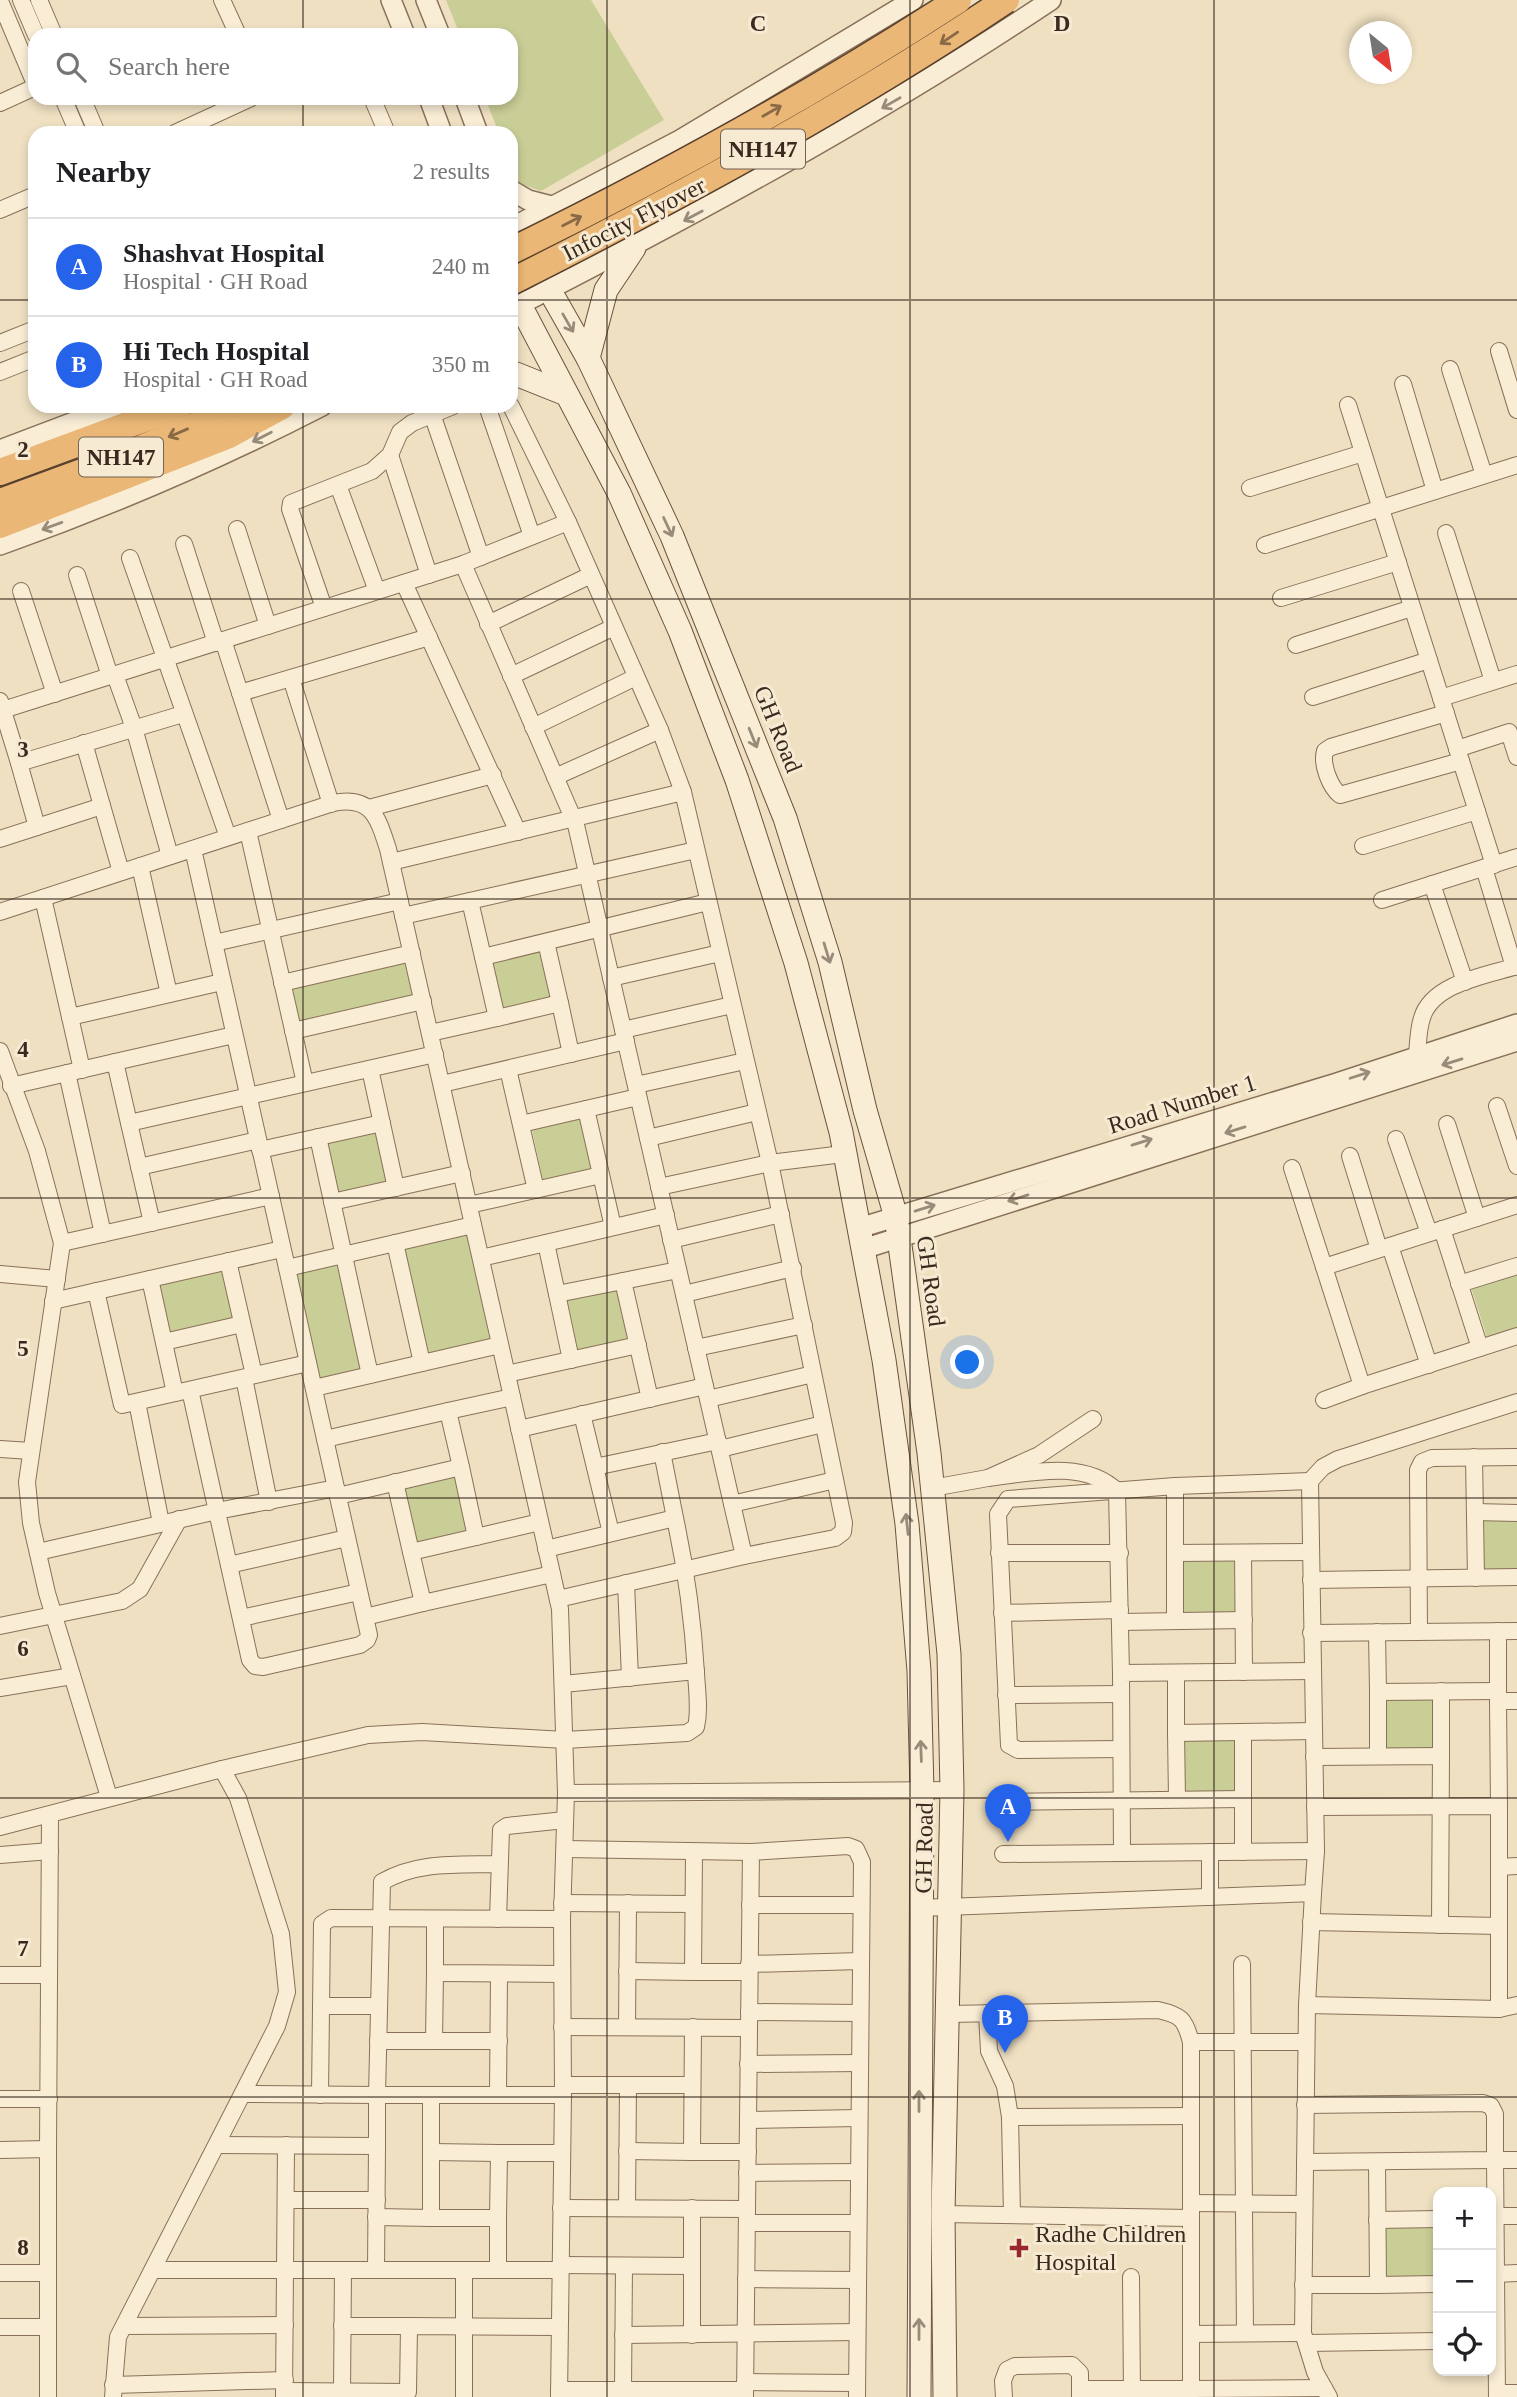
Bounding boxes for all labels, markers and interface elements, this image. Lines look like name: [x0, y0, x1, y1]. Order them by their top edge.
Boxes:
text: C: [750, 11, 766, 36]
text: D: [1054, 11, 1070, 36]
north arrow: [1349, 21, 1412, 84]
search box: [28, 28, 518, 105]
one-way arrow: [940, 31, 960, 45]
icon: search: [52, 48, 90, 86]
text: Search here: [108, 52, 230, 81]
one-way arrow: [881, 96, 901, 110]
one-way arrow: [761, 104, 781, 118]
road number: NH147: [721, 130, 805, 168]
text: Nearby: [56, 155, 151, 188]
text: 2 results: [413, 159, 490, 184]
street label: Infocity Flyover: [558, 172, 710, 266]
one-way arrow: [684, 209, 704, 223]
one-way arrow: [561, 213, 582, 227]
text: Shashvat Hospital: [123, 239, 325, 268]
text: A: [71, 254, 87, 279]
text: 240 m: [432, 254, 490, 279]
text: Hospital · GH Road: [123, 269, 308, 294]
one-way arrow: [562, 312, 575, 333]
text: Hi Tech Hospital: [123, 337, 309, 366]
text: B: [71, 352, 87, 377]
text: 350 m: [432, 352, 490, 377]
text: Hospital · GH Road: [123, 367, 308, 392]
one-way arrow: [168, 427, 189, 440]
one-way arrow: [252, 431, 273, 445]
text: 2: [17, 437, 29, 462]
road number: NH147: [79, 438, 163, 477]
one-way arrow: [662, 516, 675, 537]
one-way arrow: [42, 521, 64, 533]
street label: GH Road: [749, 682, 807, 776]
one-way arrow: [748, 727, 761, 749]
text: 3: [17, 737, 29, 762]
one-way arrow: [821, 942, 834, 964]
text: 4: [17, 1037, 29, 1062]
one-way arrow: [1441, 1056, 1463, 1069]
one-way arrow: [1348, 1068, 1370, 1080]
street label: Road Number 1: [1105, 1069, 1259, 1139]
one-way arrow: [1224, 1124, 1246, 1137]
one-way arrow: [1131, 1134, 1153, 1147]
one-way arrow: [1007, 1193, 1029, 1206]
one-way arrow: [913, 1201, 935, 1213]
street label: GH Road: [912, 1234, 950, 1328]
text: 5: [17, 1336, 29, 1361]
your location: [950, 1345, 984, 1379]
one-way arrow: [900, 1513, 913, 1536]
text: 6: [17, 1636, 29, 1661]
one-way arrow: [914, 1740, 927, 1763]
pin: A: [985, 1784, 1031, 1842]
street label: GH Road: [910, 1802, 938, 1894]
text: 7: [17, 1936, 29, 1961]
pin: B: [982, 1995, 1028, 2053]
one-way arrow: [912, 2090, 926, 2113]
map controls: [1433, 2187, 1496, 2376]
button: +: [1433, 2187, 1496, 2250]
place label: Radhe Children Hospital: [1035, 2221, 1186, 2275]
text: 8: [17, 2235, 29, 2260]
marker: Radhe Children Hospital: [1009, 2238, 1029, 2258]
button: −: [1433, 2250, 1496, 2313]
button: locate: [1433, 2313, 1496, 2376]
one-way arrow: [912, 2318, 926, 2341]

